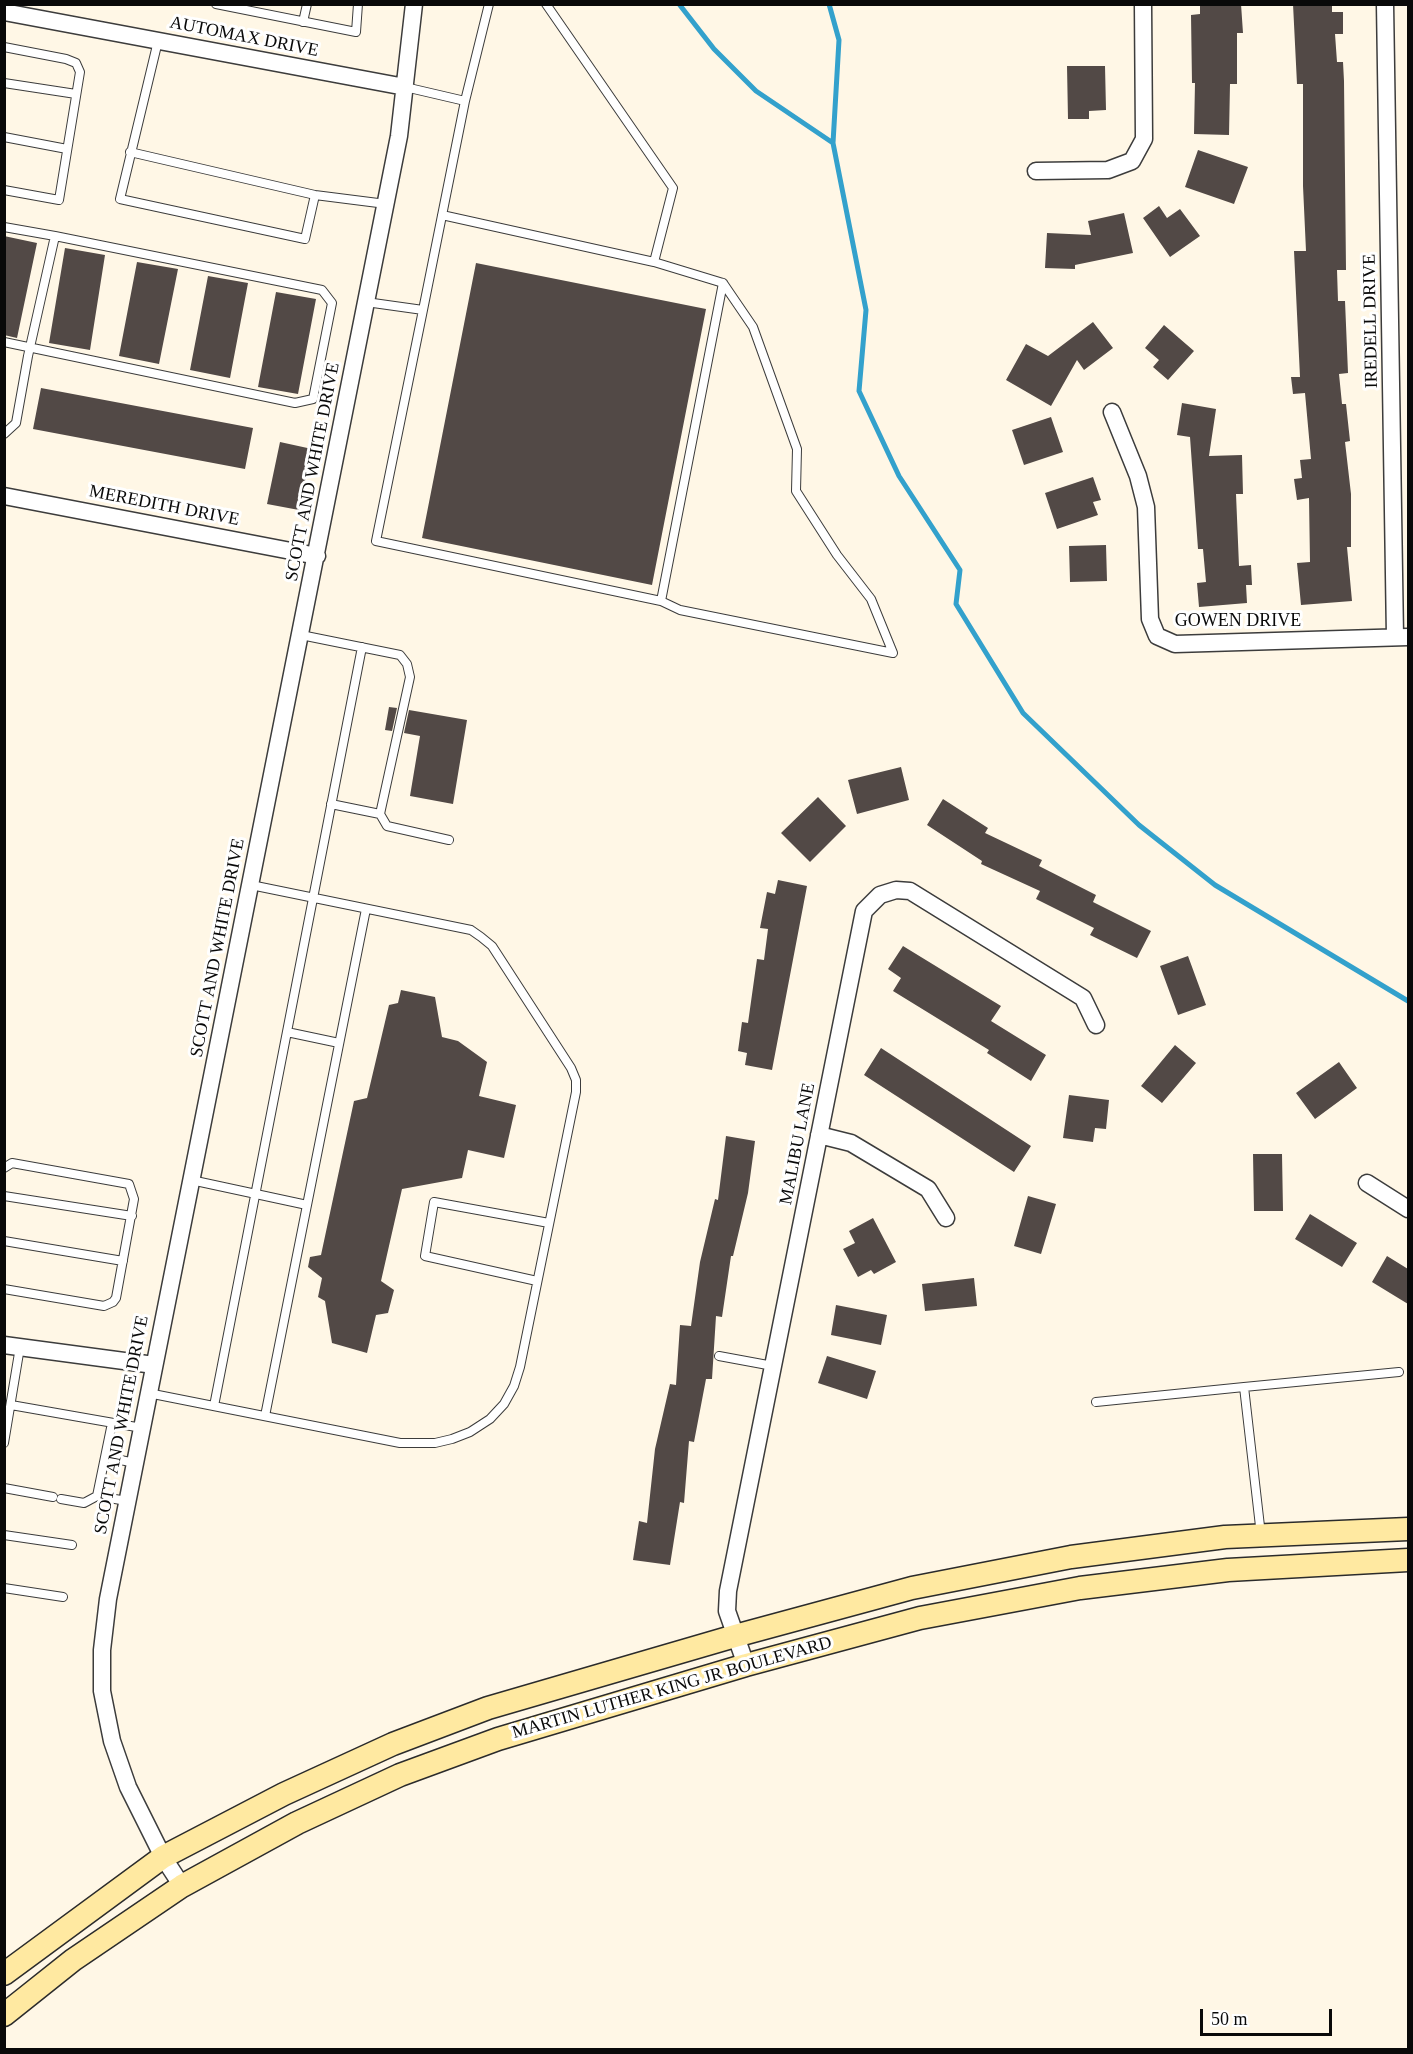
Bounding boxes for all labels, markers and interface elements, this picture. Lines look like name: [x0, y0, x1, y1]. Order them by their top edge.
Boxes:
street label: AUTOMAX DRIVE: [168, 12, 320, 62]
street label: IREDELL DRIVE: [1359, 254, 1383, 388]
street label: SCOTT AND WHITE DRIVE: [281, 361, 345, 583]
street label: MEREDITH DRIVE: [87, 481, 241, 531]
street label: GOWEN DRIVE: [1175, 610, 1301, 632]
street label: SCOTT AND WHITE DRIVE: [186, 837, 250, 1059]
street label: MALIBU LANE: [776, 1081, 820, 1207]
street label: SCOTT AND WHITE DRIVE: [90, 1314, 154, 1536]
street label: MARTIN LUTHER KING JR BOULEVARD: [510, 1632, 834, 1744]
scale bar: [1203, 1997, 1335, 2035]
text: 50 m: [1211, 2009, 1248, 2029]

